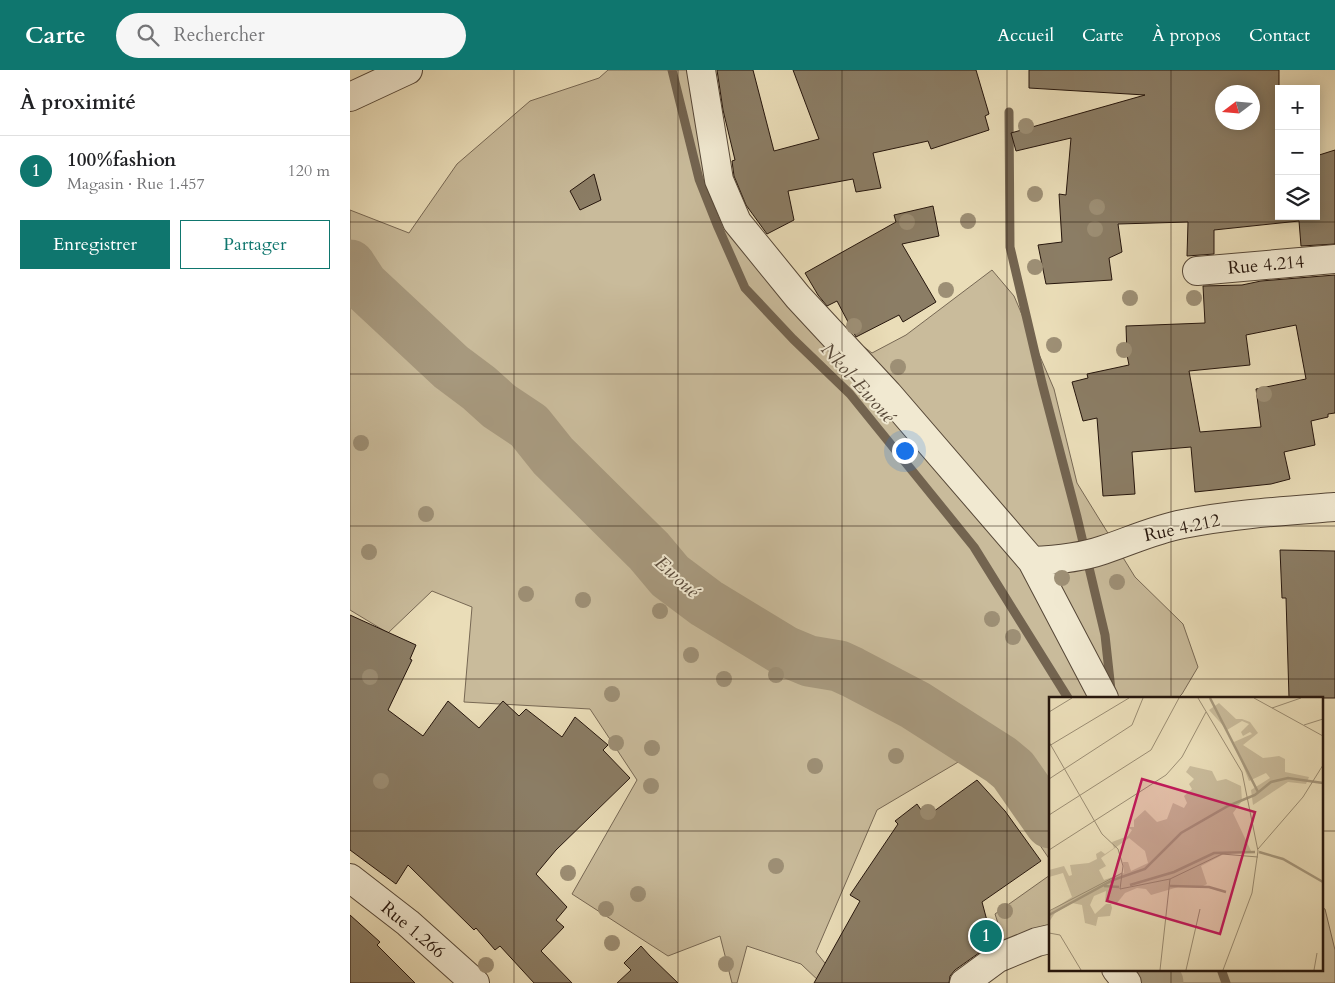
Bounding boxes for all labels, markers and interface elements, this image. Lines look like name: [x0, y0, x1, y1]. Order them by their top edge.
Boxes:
search box: [116, 13, 466, 58]
text: Carte: [25, 19, 86, 52]
icon: search: [134, 21, 162, 49]
text: Rechercher: [174, 22, 265, 48]
text: Accueil: [997, 23, 1054, 48]
text: Carte: [1082, 23, 1124, 48]
text: À propos: [1152, 23, 1221, 48]
text: Contact: [1249, 23, 1310, 48]
north arrow: [1215, 85, 1260, 130]
map controls: [1275, 85, 1320, 220]
button: +: [1275, 85, 1320, 130]
text: À proximité: [20, 88, 136, 117]
button: −: [1275, 130, 1320, 175]
text: 100%fashion: [67, 147, 176, 173]
text: 1: [32, 160, 40, 182]
text: 120 m: [288, 160, 330, 182]
text: Magasin · Rue 1.457: [67, 173, 205, 195]
button: layers: [1275, 175, 1320, 220]
button: Enregistrer: [20, 220, 170, 269]
button: Partager: [180, 220, 330, 269]
street label: Rue 4.214: [1227, 249, 1305, 281]
water label: Nkol-Ewoué: [815, 337, 902, 430]
your location: [892, 438, 918, 464]
street label: Rue 4.212: [1142, 508, 1222, 548]
water label: Ewoué: [649, 550, 706, 605]
inset map: [1049, 697, 1322, 970]
street label: Rue 1.266: [376, 896, 450, 964]
pin: 1: [970, 917, 1002, 955]

